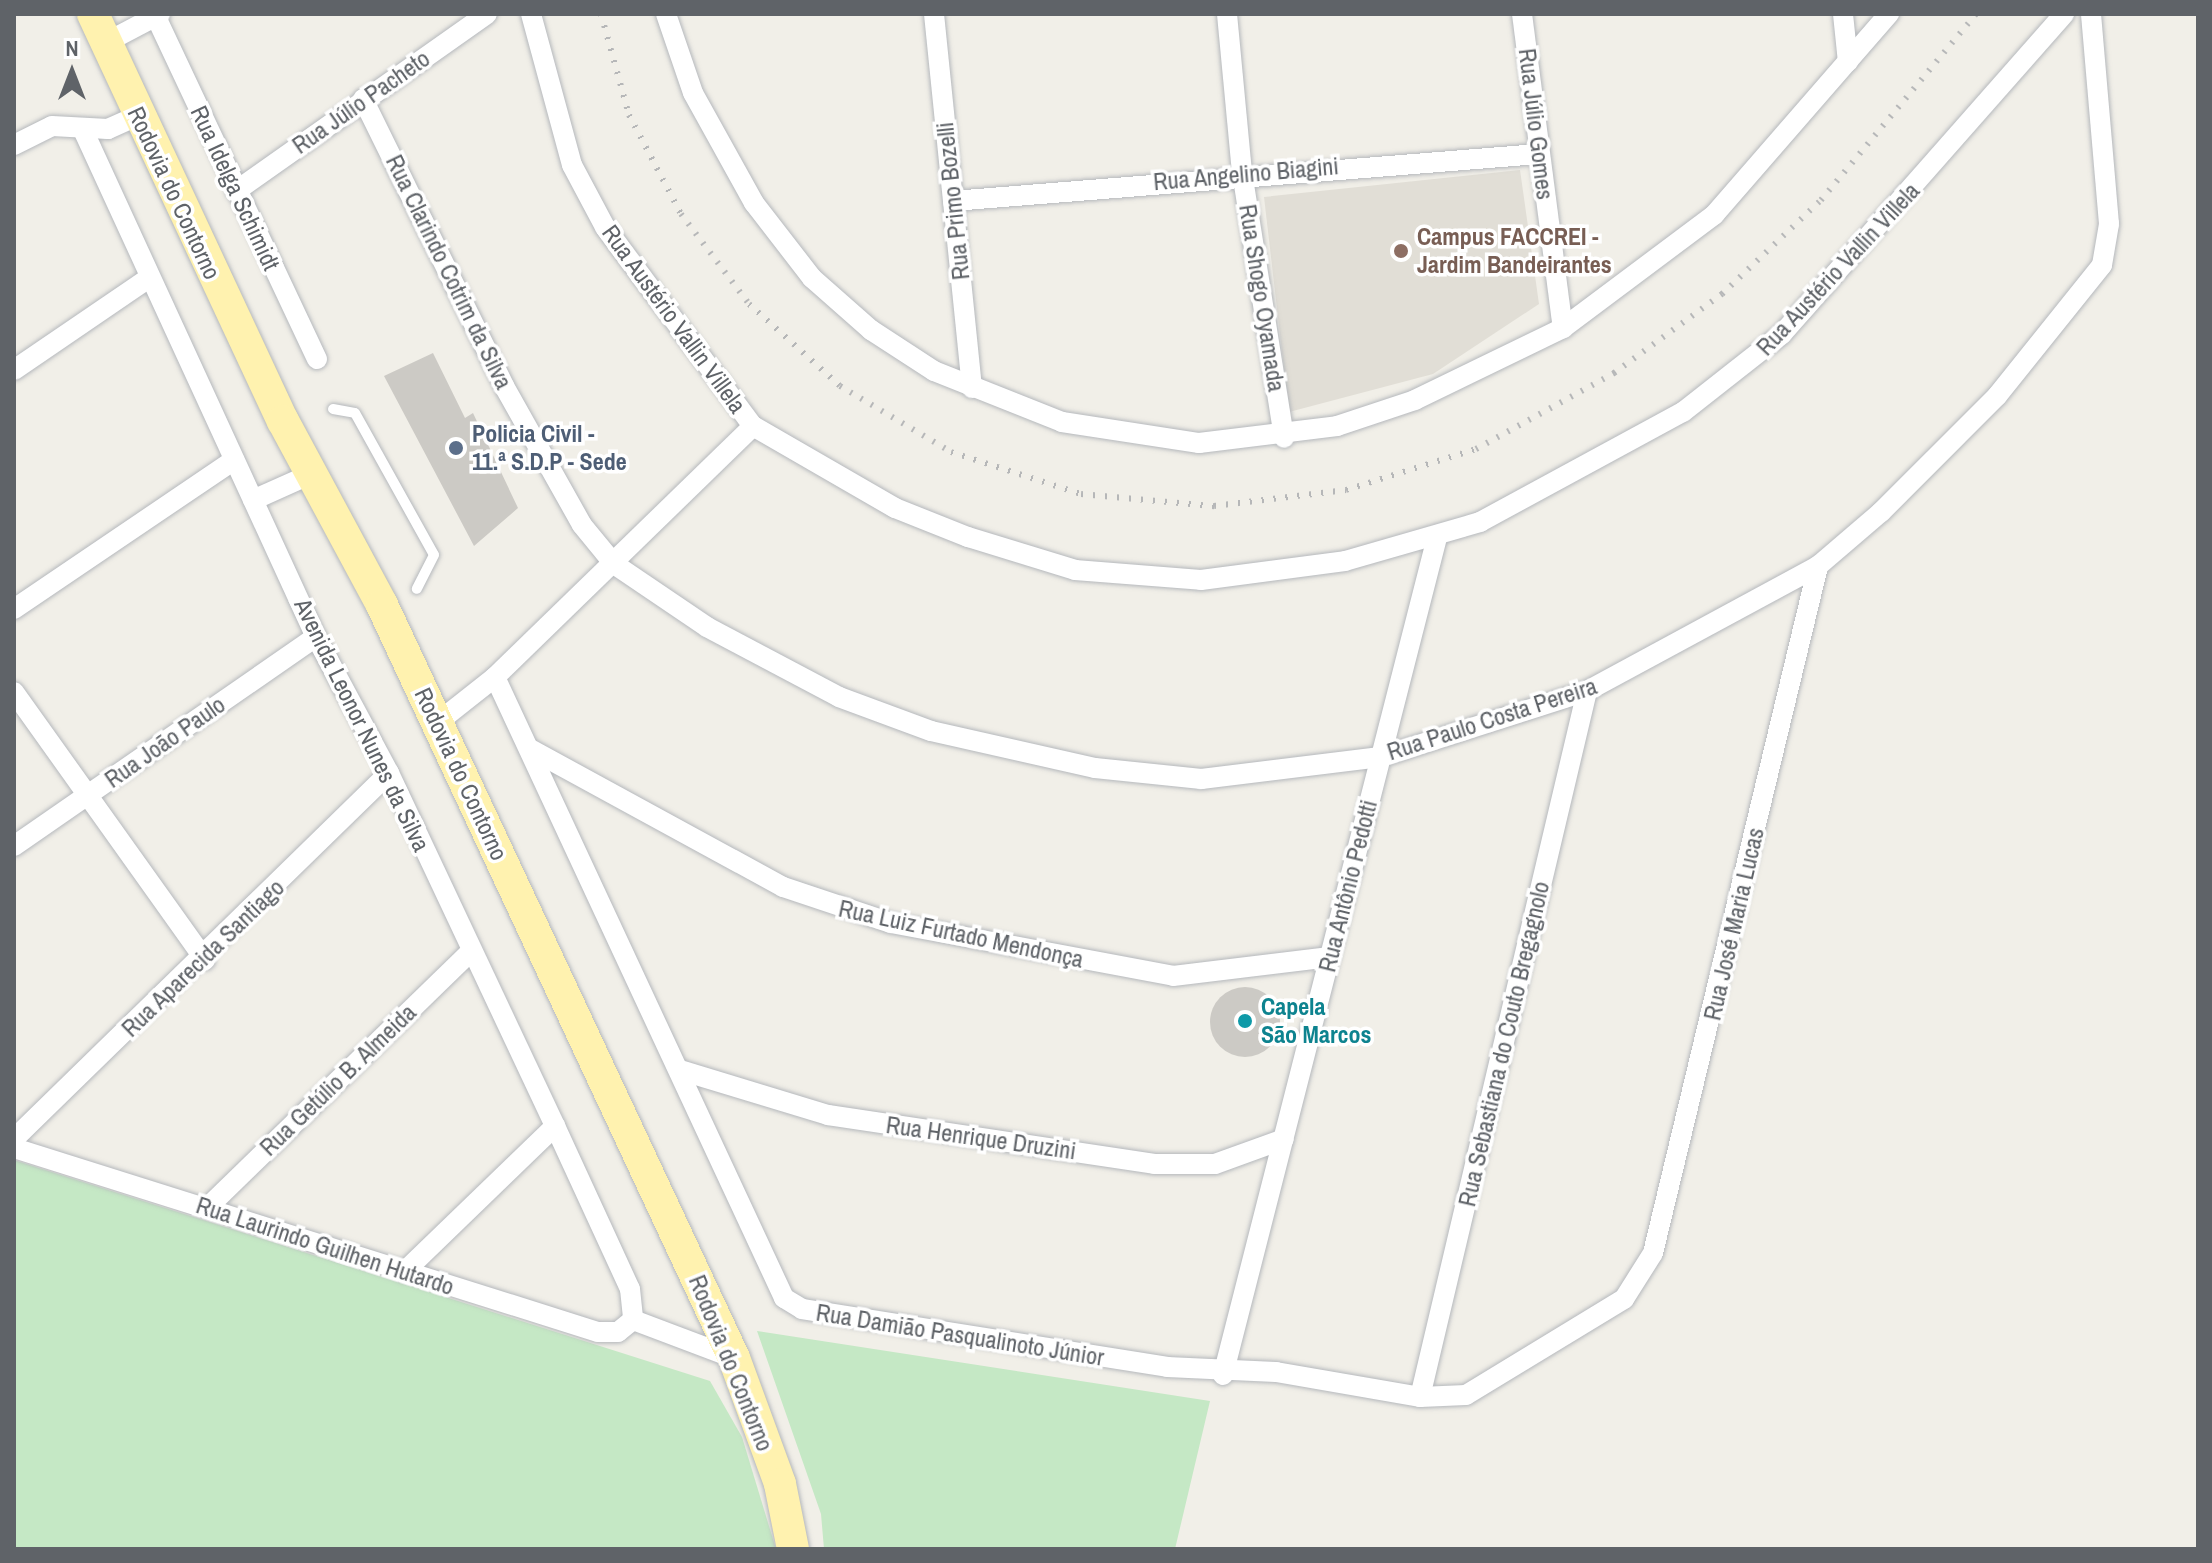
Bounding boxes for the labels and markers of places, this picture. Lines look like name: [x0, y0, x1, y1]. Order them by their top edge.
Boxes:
place label: Campus FACCREI - Jardim Bandeirantes: [1417, 223, 1612, 279]
marker: Campus FACCREI - Jardim Bandeirantes: [1392, 242, 1410, 260]
place label: Policia Civil - 11.ª S.D.P - Sede: [472, 420, 627, 476]
marker: Policia Civil - 11.ª S.D.P - Sede: [447, 439, 465, 457]
place label: Capela São Marcos: [1261, 993, 1371, 1049]
marker: Capela São Marcos: [1236, 1012, 1254, 1030]

